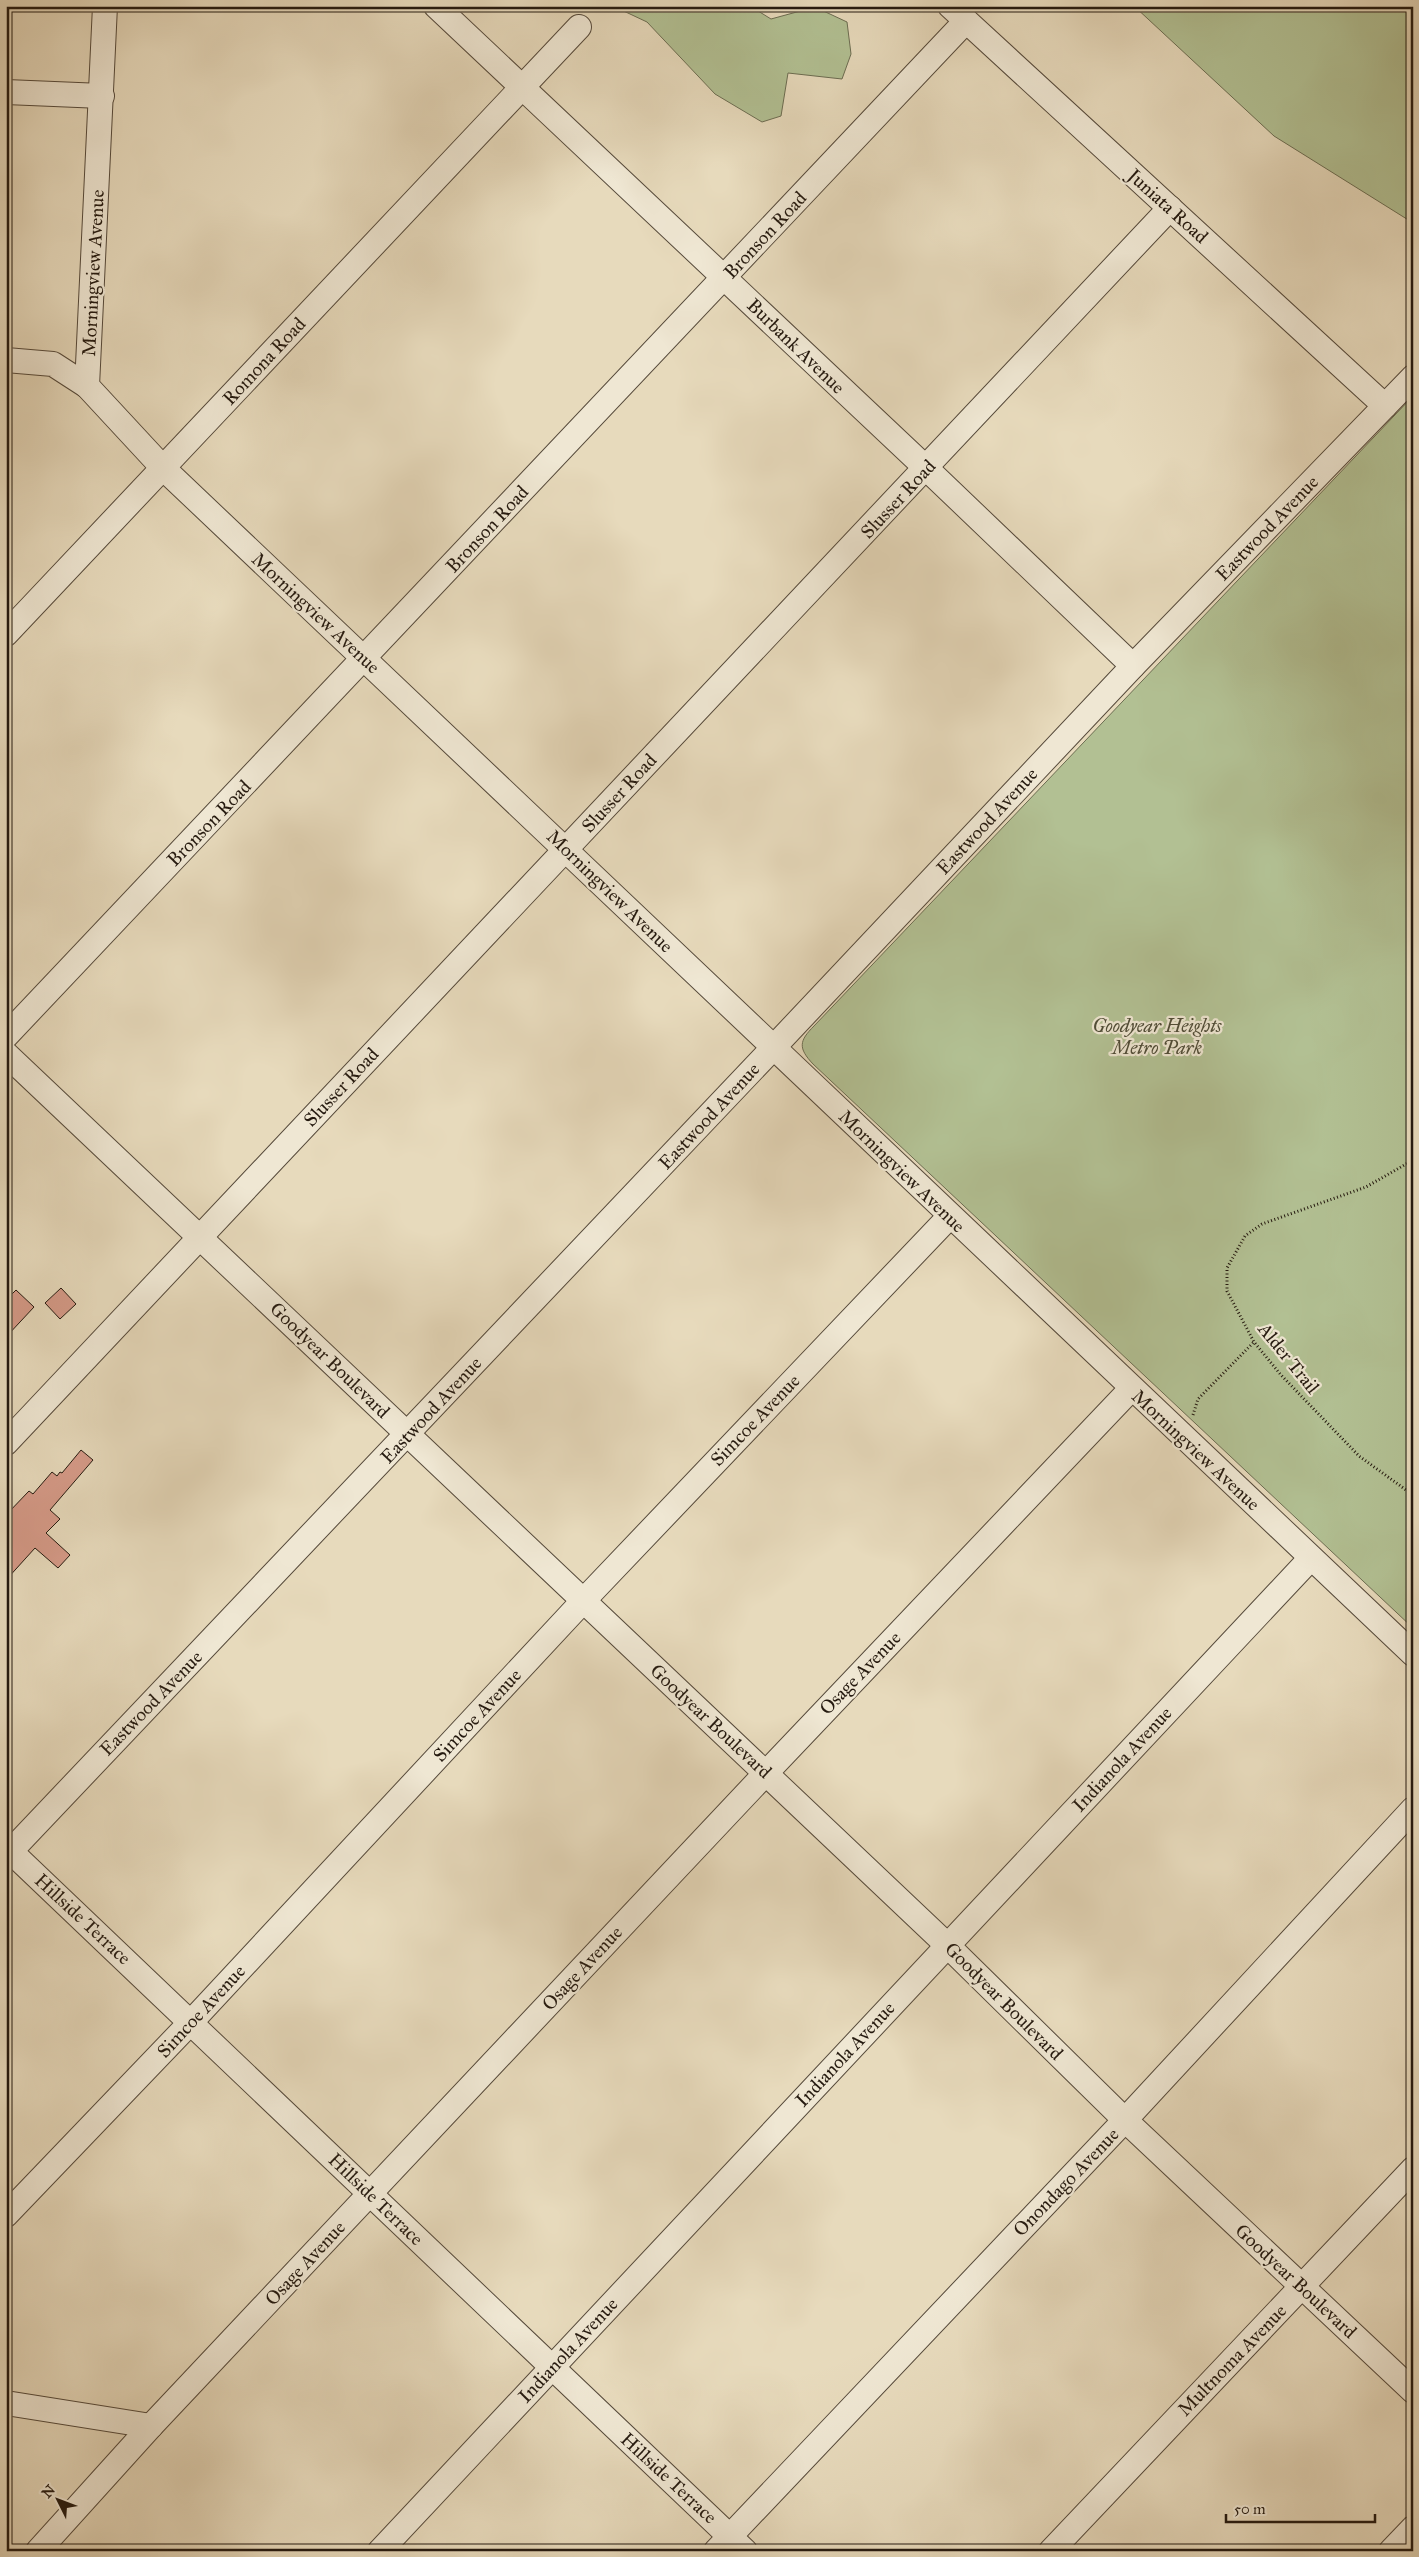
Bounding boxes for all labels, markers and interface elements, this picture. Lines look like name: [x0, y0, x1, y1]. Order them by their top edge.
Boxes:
street label: Juniata Road: [1121, 163, 1213, 249]
street label: Bronson Road: [719, 186, 812, 283]
street label: Morningview Avenue: [77, 189, 110, 357]
street label: Burbank Avenue: [742, 294, 850, 399]
street label: Romona Road: [218, 312, 311, 410]
street label: Slusser Road: [856, 454, 941, 543]
street label: Eastwood Avenue: [1211, 470, 1323, 586]
street label: Bronson Road: [441, 480, 534, 577]
street label: Morningview Avenue: [246, 548, 385, 679]
street label: Slusser Road: [577, 748, 662, 837]
street label: Eastwood Avenue: [932, 763, 1042, 879]
street label: Bronson Road: [162, 775, 256, 871]
street label: Morningview Avenue: [541, 825, 678, 958]
park label: Goodyear Heights Metro Park: [1092, 1014, 1222, 1059]
street label: Slusser Road: [299, 1042, 384, 1131]
street label: Eastwood Avenue: [654, 1058, 764, 1174]
street label: Morningview Avenue: [833, 1105, 970, 1238]
street label: Goodyear Boulevard: [265, 1297, 395, 1423]
street label: Alder Trail: [1253, 1317, 1325, 1399]
street label: Eastwood Avenue: [376, 1352, 486, 1468]
street label: Simcoe Avenue: [705, 1369, 805, 1471]
street label: Morningview Avenue: [1126, 1385, 1265, 1516]
street label: Osage Avenue: [814, 1626, 906, 1720]
street label: Eastwood Avenue: [95, 1645, 207, 1761]
street label: Goodyear Boulevard: [646, 1659, 777, 1783]
street label: Simcoe Avenue: [428, 1664, 526, 1766]
street label: Indianola Avenue: [1067, 1702, 1177, 1816]
street label: Hillside Terrace: [30, 1869, 136, 1969]
street label: Osage Avenue: [537, 1921, 628, 2016]
street label: Goodyear Boulevard: [940, 1937, 1068, 2065]
street label: Simcoe Avenue: [152, 1960, 250, 2062]
street label: Indianola Avenue: [790, 1997, 900, 2111]
street label: Onondago Avenue: [1008, 2123, 1124, 2242]
street label: Hillside Terrace: [324, 2148, 428, 2250]
street label: Osage Avenue: [260, 2216, 351, 2311]
street label: Goodyear Boulevard: [1231, 2219, 1362, 2343]
street label: Indianola Avenue: [513, 2293, 623, 2407]
street label: Multnoma Avenue: [1173, 2299, 1291, 2421]
street label: Hillside Terrace: [616, 2428, 722, 2528]
north arrow: [32, 2474, 82, 2524]
text: N: [38, 2481, 59, 2502]
scale bar: [1226, 2492, 1375, 2524]
text: 50 m: [1234, 2500, 1266, 2518]

